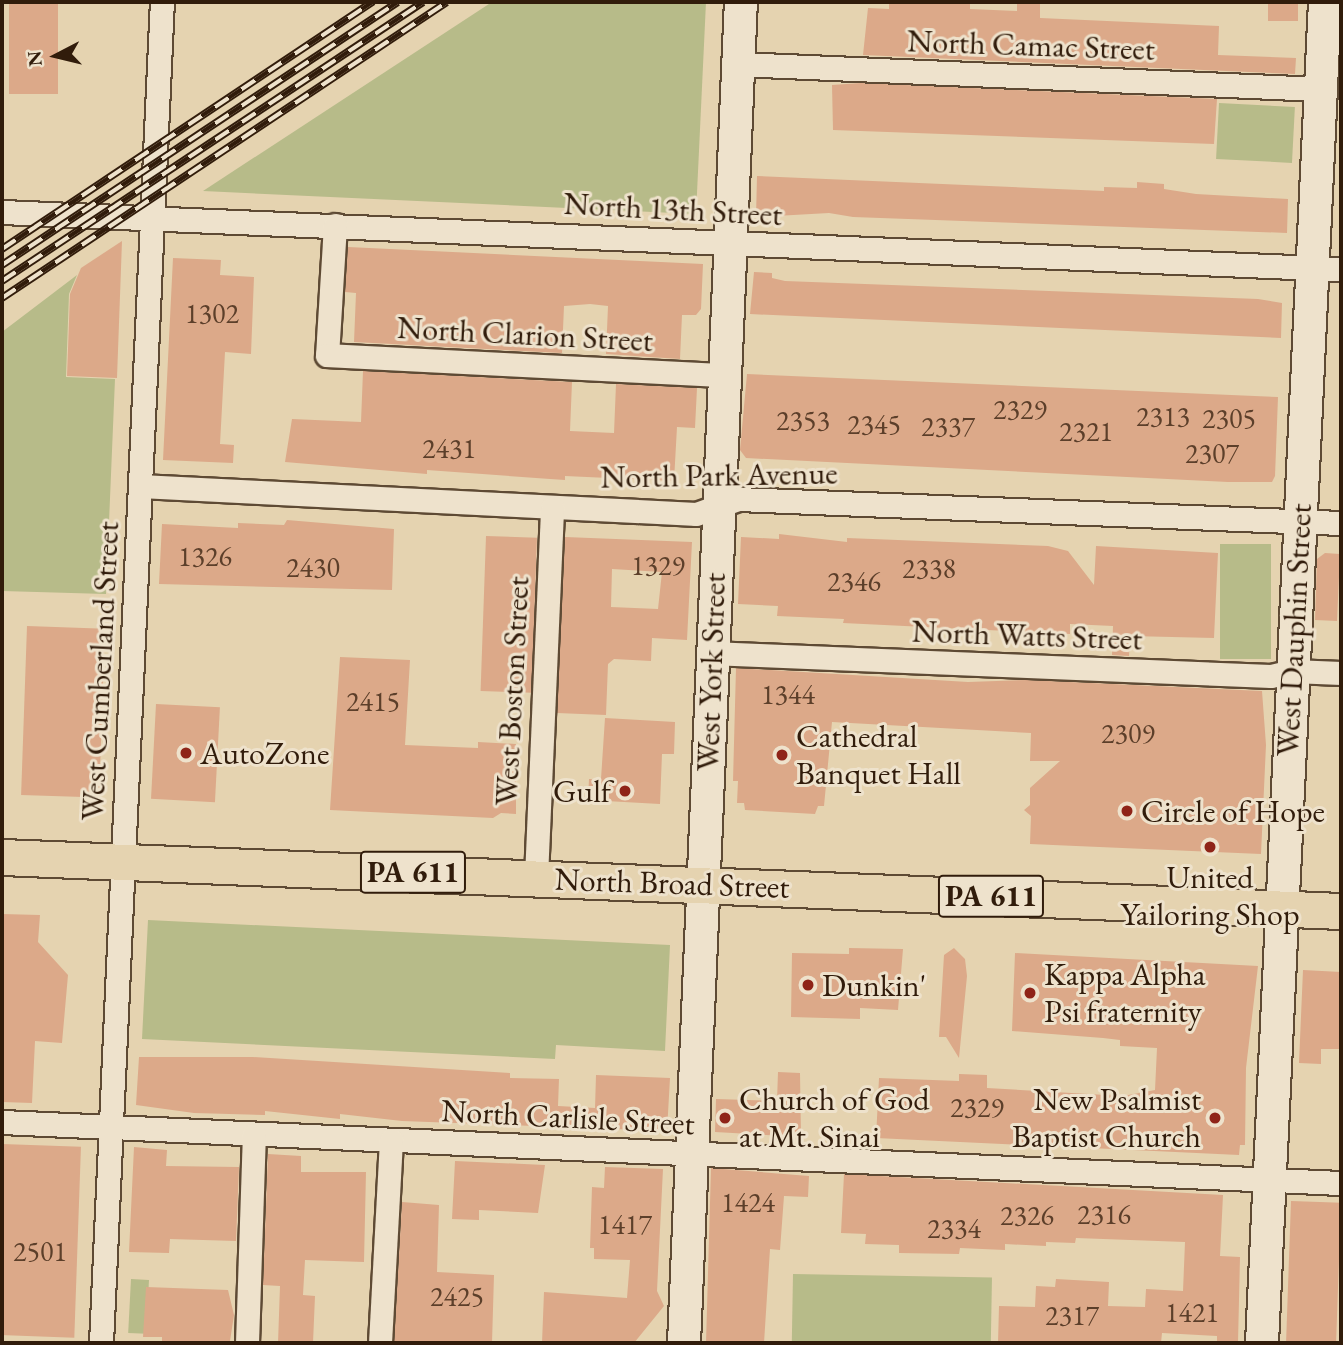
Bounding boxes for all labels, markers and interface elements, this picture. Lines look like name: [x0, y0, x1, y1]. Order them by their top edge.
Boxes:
north arrow: [21, 21, 91, 91]
street label: North Camac Street: [907, 21, 1155, 69]
text: N: [21, 49, 48, 68]
street label: North 13th Street: [563, 184, 783, 234]
house number: 1302: [185, 296, 239, 330]
street label: North Clarion Street: [396, 308, 654, 360]
house number: 2329: [993, 392, 1047, 426]
house number: 2313: [1136, 399, 1190, 433]
house number: 2305: [1202, 401, 1256, 435]
house number: 2353: [776, 403, 830, 437]
house number: 2345: [847, 407, 901, 441]
house number: 2337: [921, 409, 975, 443]
house number: 2321: [1059, 414, 1113, 448]
house number: 2431: [422, 431, 476, 465]
house number: 2307: [1185, 436, 1239, 470]
street label: North Park Avenue: [600, 454, 838, 496]
street label: West Dauphin Street: [1268, 503, 1320, 757]
street label: West Cumberland Street: [73, 520, 127, 822]
house number: 1326: [178, 539, 232, 573]
house number: 1329: [631, 548, 685, 582]
house number: 2430: [286, 550, 340, 584]
house number: 2338: [902, 551, 956, 585]
house number: 2346: [827, 564, 881, 598]
street label: West York Street: [688, 572, 734, 772]
street label: West Boston Street: [487, 575, 537, 807]
street label: North Watts Street: [911, 612, 1143, 658]
house number: 1344: [761, 677, 815, 711]
house number: 2415: [346, 684, 400, 718]
house number: 2309: [1101, 716, 1155, 750]
place label: Cathedral Banquet Hall: [796, 718, 961, 793]
place label: AutoZone: [200, 734, 329, 772]
marker: AutoZone: [178, 745, 194, 761]
marker: Cathedral Banquet Hall: [774, 747, 790, 763]
place label: Gulf: [553, 772, 611, 810]
marker: Gulf: [617, 783, 633, 799]
place label: Circle of Hope: [1141, 792, 1325, 830]
marker: Circle of Hope: [1119, 803, 1135, 819]
marker: United Yailoring Shop: [1202, 839, 1218, 855]
road number: PA 611: [359, 846, 467, 898]
place label: United Yailoring Shop: [1121, 859, 1299, 934]
street label: North Broad Street: [554, 860, 790, 906]
road number: PA 611: [937, 870, 1045, 922]
place label: Kappa Alpha Psi fraternity: [1044, 956, 1206, 1031]
place label: Dunkin': [822, 966, 926, 1004]
marker: Dunkin': [800, 977, 816, 993]
marker: Kappa Alpha Psi fraternity: [1022, 985, 1038, 1001]
place label: Church of God at Mt. Sinai: [739, 1081, 929, 1156]
place label: New Psalmist Baptist Church: [1012, 1081, 1201, 1156]
house number: 2329: [950, 1090, 1004, 1124]
street label: North Carlisle Street: [440, 1091, 696, 1143]
marker: Church of God at Mt. Sinai: [717, 1110, 733, 1126]
marker: New Psalmist Baptist Church: [1207, 1110, 1223, 1126]
house number: 1424: [721, 1185, 775, 1219]
house number: 2316: [1077, 1197, 1131, 1231]
house number: 2326: [1000, 1198, 1054, 1232]
house number: 1417: [598, 1207, 652, 1241]
house number: 2334: [927, 1211, 981, 1245]
house number: 2501: [13, 1234, 67, 1268]
house number: 2425: [430, 1279, 484, 1313]
house number: 1421: [1165, 1295, 1219, 1329]
house number: 2317: [1045, 1298, 1099, 1332]

